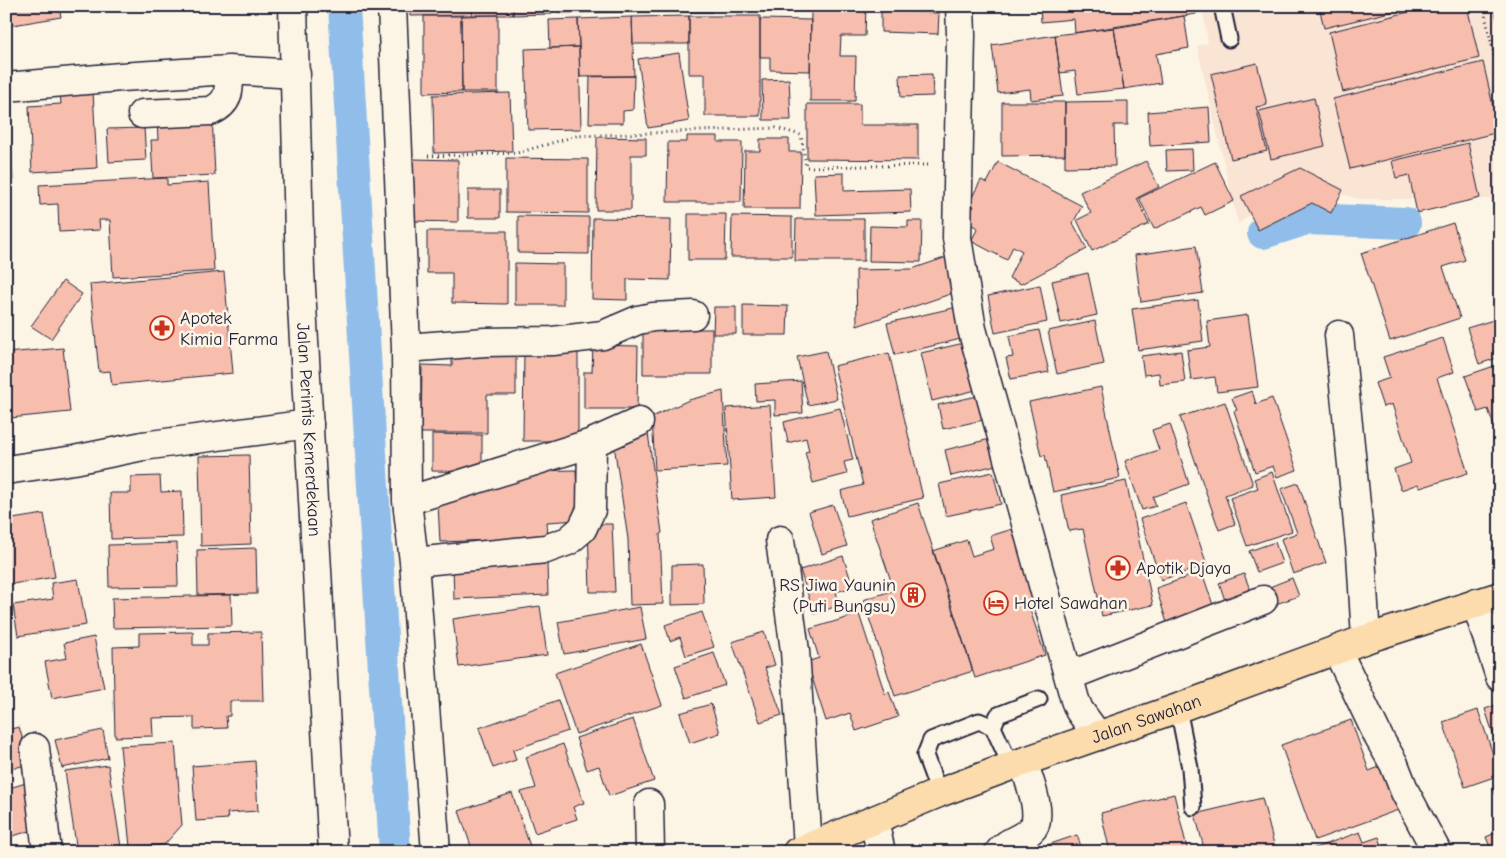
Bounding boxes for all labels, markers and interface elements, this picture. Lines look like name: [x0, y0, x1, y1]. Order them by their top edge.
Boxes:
place label: Apotek Kimia Farma: [180, 308, 278, 350]
pharmacy icon: Apotek Kimia Farma: [149, 315, 175, 341]
street label: Jalan Perintis Kemerdekaan: [292, 322, 325, 537]
pharmacy icon: Apotik Djaya: [1105, 555, 1131, 581]
place label: Apotik Djaya: [1136, 558, 1231, 579]
place label: RS Jiwa Yaunin (Puti Bungsu): [779, 575, 896, 617]
building icon: RS Jiwa Yaunin (Puti Bungsu): [900, 582, 926, 608]
hotel icon: Hotel Sawahan: [983, 590, 1009, 616]
place label: Hotel Sawahan: [1014, 593, 1128, 614]
street label: Jalan Sawahan: [1089, 690, 1204, 748]

